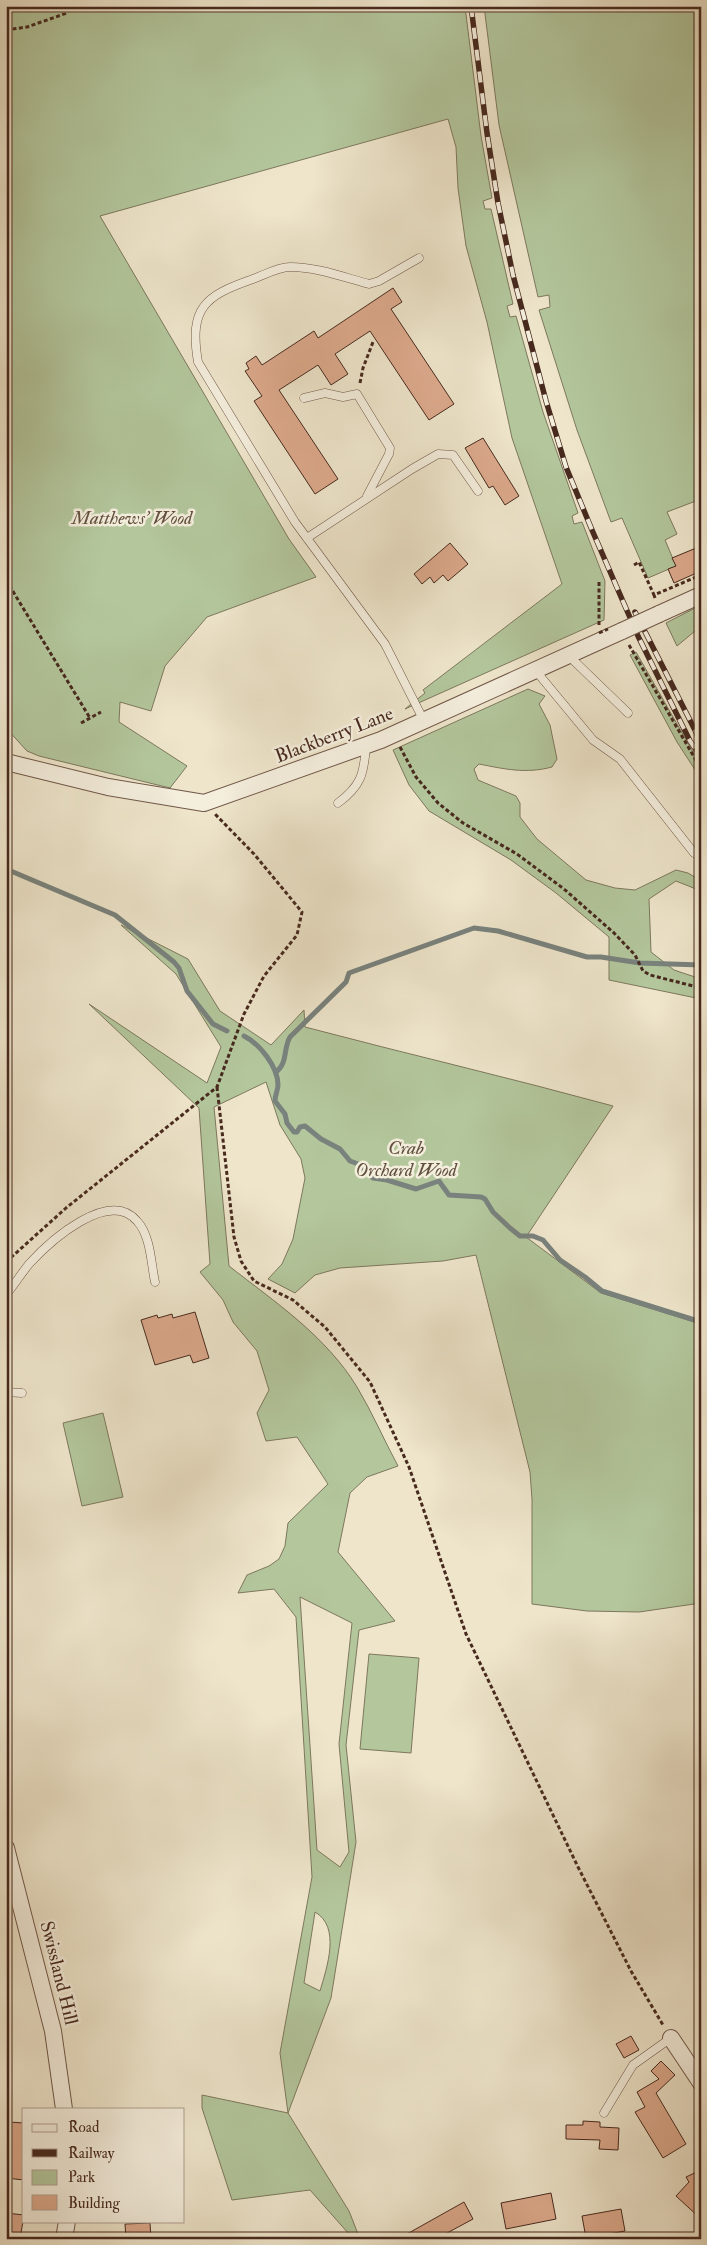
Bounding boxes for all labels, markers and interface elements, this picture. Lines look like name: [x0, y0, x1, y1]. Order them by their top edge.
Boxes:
park label: Matthews' Wood: [71, 506, 193, 530]
street label: Blackberry Lane: [271, 701, 397, 769]
park label: Crab Orchard Wood: [355, 1136, 458, 1182]
street label: Swissland Hill: [35, 1919, 84, 2028]
legend: [22, 2108, 185, 2222]
text: Road: [68, 2118, 100, 2137]
text: Railway: [68, 2144, 115, 2163]
text: Park: [68, 2168, 95, 2187]
text: Building: [68, 2194, 120, 2213]

